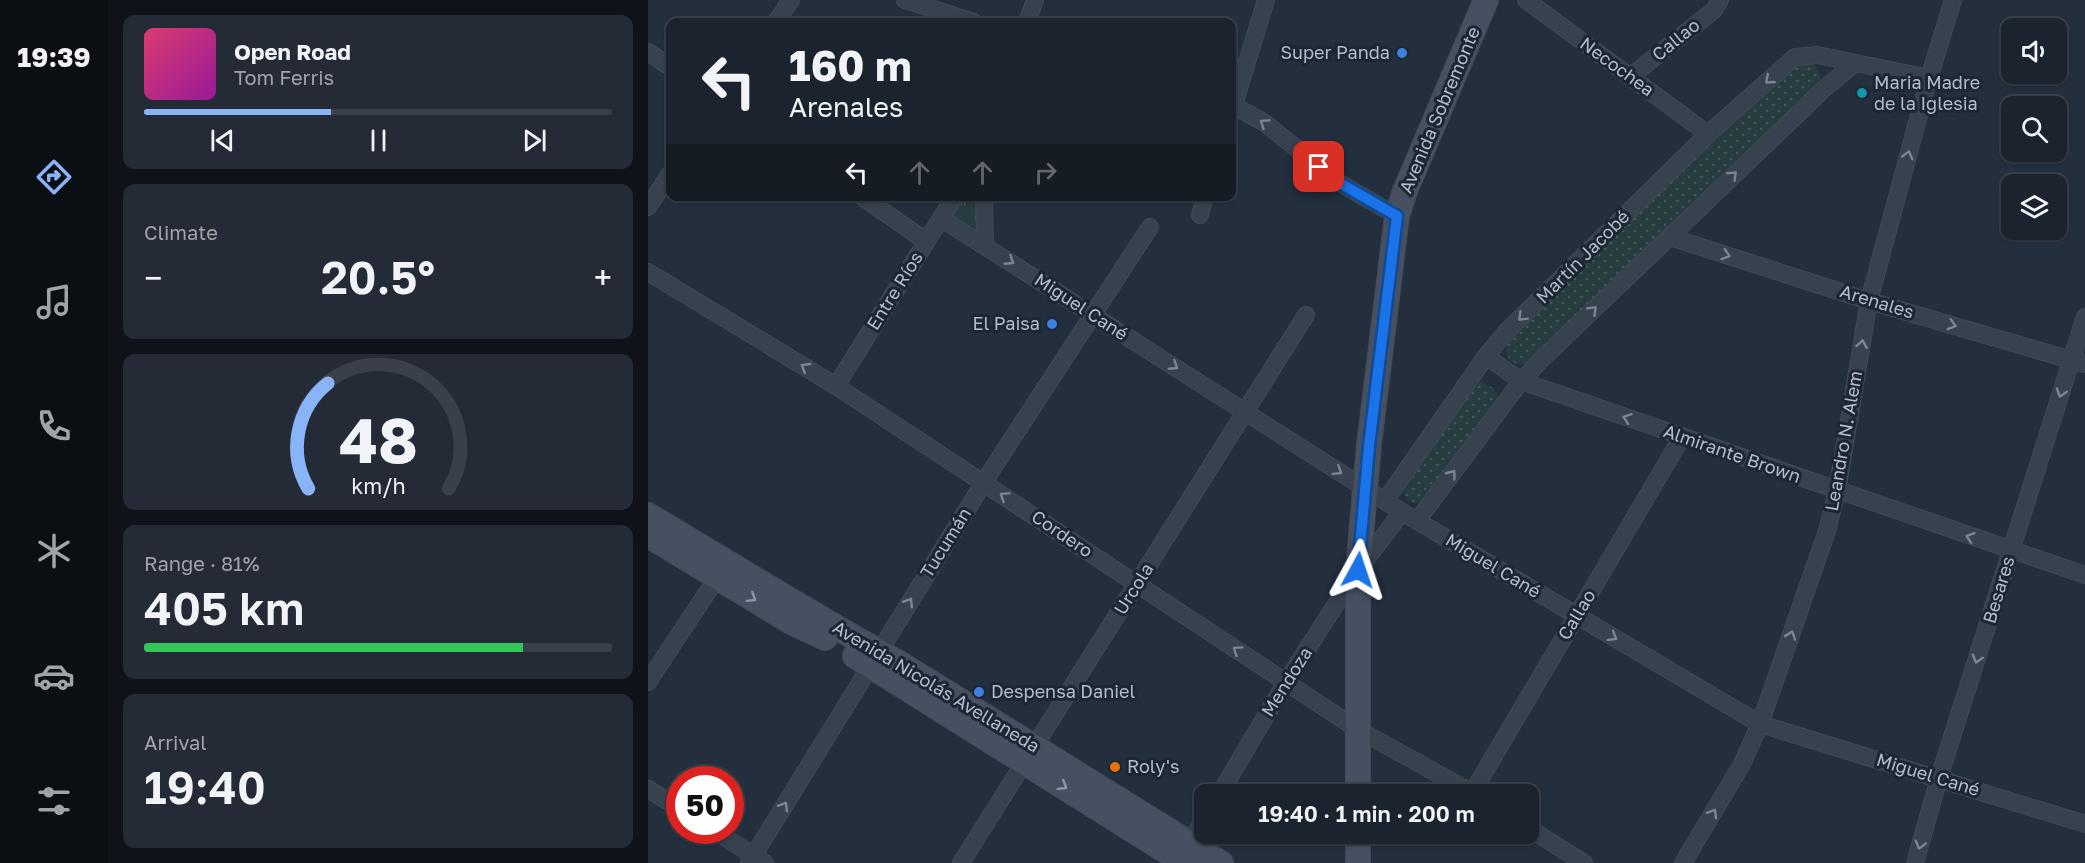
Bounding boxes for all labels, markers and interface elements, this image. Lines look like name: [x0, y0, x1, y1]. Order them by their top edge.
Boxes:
street label: Callao: [1647, 13, 1704, 65]
map controls: [2001, 18, 2067, 240]
button: sound: [2001, 18, 2067, 84]
street label: Avenida Sobremonte: [1394, 23, 1484, 196]
street label: Necochea: [1576, 32, 1659, 100]
text: Open Road: [234, 38, 351, 65]
text: 160 m: [789, 40, 912, 90]
text: 19:39: [17, 41, 91, 73]
place label: Super Panda: [1280, 41, 1390, 63]
icon: left: [690, 42, 768, 120]
marker: Super Panda: [1395, 46, 1409, 60]
text: Tom Ferris: [234, 65, 334, 89]
place label: Maria Madre de la Iglesia: [1874, 71, 1980, 114]
one-way arrow: [1765, 73, 1776, 84]
marker: Maria Madre de la Iglesia: [1855, 86, 1869, 100]
text: Arenales: [789, 91, 903, 123]
button: search: [2001, 96, 2067, 162]
one-way arrow: [1259, 119, 1270, 130]
icon: previous: [206, 124, 239, 157]
icon: pause: [362, 124, 395, 157]
icon: next: [518, 124, 551, 157]
pin: [1293, 141, 1344, 192]
icon: arrive: [1302, 150, 1335, 183]
one-way arrow: [1901, 150, 1914, 160]
icon: directions: [33, 156, 75, 198]
icon: left: [840, 156, 873, 189]
icon: ahead: [903, 156, 936, 189]
icon: ahead: [966, 156, 999, 189]
icon: right: [1029, 156, 1062, 189]
one-way arrow: [1726, 172, 1737, 183]
button: layers: [2001, 174, 2067, 240]
street label: Martín Jacobé: [1531, 205, 1634, 308]
text: Climate: [144, 220, 218, 244]
street label: Entre Ríos: [861, 247, 927, 334]
one-way arrow: [1720, 247, 1731, 260]
text: 20.5°: [321, 250, 435, 304]
one-way arrow: [1003, 254, 1014, 265]
text: −: [144, 258, 162, 297]
text: +: [594, 258, 612, 297]
street label: Miguel Cané: [1031, 268, 1132, 344]
street label: Arenales: [1838, 279, 1917, 323]
icon: music: [33, 281, 75, 323]
one-way arrow: [1585, 307, 1596, 318]
one-way arrow: [1519, 309, 1530, 320]
place label: El Paisa: [972, 312, 1040, 334]
marker: El Paisa: [1045, 317, 1059, 331]
one-way arrow: [1946, 318, 1957, 330]
one-way arrow: [1855, 340, 1868, 350]
one-way arrow: [1168, 359, 1178, 371]
one-way arrow: [801, 363, 811, 374]
street label: Leandro N. Alem: [1820, 369, 1866, 513]
one-way arrow: [2056, 387, 2068, 398]
text: 48: [339, 402, 417, 477]
icon: phone: [33, 405, 75, 447]
one-way arrow: [1622, 412, 1633, 425]
street label: Almirante Brown: [1661, 419, 1804, 487]
one-way arrow: [1332, 464, 1342, 476]
one-way arrow: [1445, 469, 1456, 480]
text: km/h: [351, 473, 405, 499]
one-way arrow: [1000, 492, 1011, 503]
street label: Tucumán: [915, 503, 975, 582]
street label: Cordero: [1028, 505, 1097, 562]
street label: Miguel Cané: [1442, 528, 1545, 602]
icon: climate: [33, 530, 75, 572]
one-way arrow: [1965, 531, 1976, 544]
position arrow: [1326, 538, 1390, 602]
text: Range · 81%: [144, 551, 260, 575]
street label: Besares: [1977, 553, 2019, 626]
street label: Urcola: [1109, 559, 1157, 618]
text: 405 km: [144, 581, 304, 635]
street label: Callao: [1553, 585, 1600, 644]
one-way arrow: [746, 590, 756, 602]
one-way arrow: [902, 598, 914, 608]
street label: Avenida Nicolás Avellaneda: [829, 616, 1044, 757]
one-way arrow: [1607, 630, 1617, 641]
one-way arrow: [1784, 630, 1797, 641]
street label: Mendoza: [1256, 642, 1316, 720]
one-way arrow: [1233, 646, 1244, 657]
one-way arrow: [1972, 653, 1984, 664]
icon: car: [33, 655, 75, 697]
place label: Despensa Daniel: [991, 680, 1135, 702]
marker: Despensa Daniel: [972, 685, 986, 699]
text: Arrival: [144, 730, 207, 754]
street label: Miguel Cané: [1874, 748, 1983, 800]
place label: Roly's: [1127, 755, 1180, 777]
text: 19:40: [144, 760, 266, 814]
marker: Roly's: [1108, 760, 1122, 774]
speed limit sign: 50: [666, 766, 744, 844]
one-way arrow: [1057, 778, 1067, 790]
icon: filters: [33, 780, 75, 822]
text: 19:40 · 1 min · 200 m: [1258, 800, 1475, 827]
one-way arrow: [776, 802, 788, 812]
one-way arrow: [1705, 809, 1717, 819]
one-way arrow: [1915, 839, 1927, 850]

